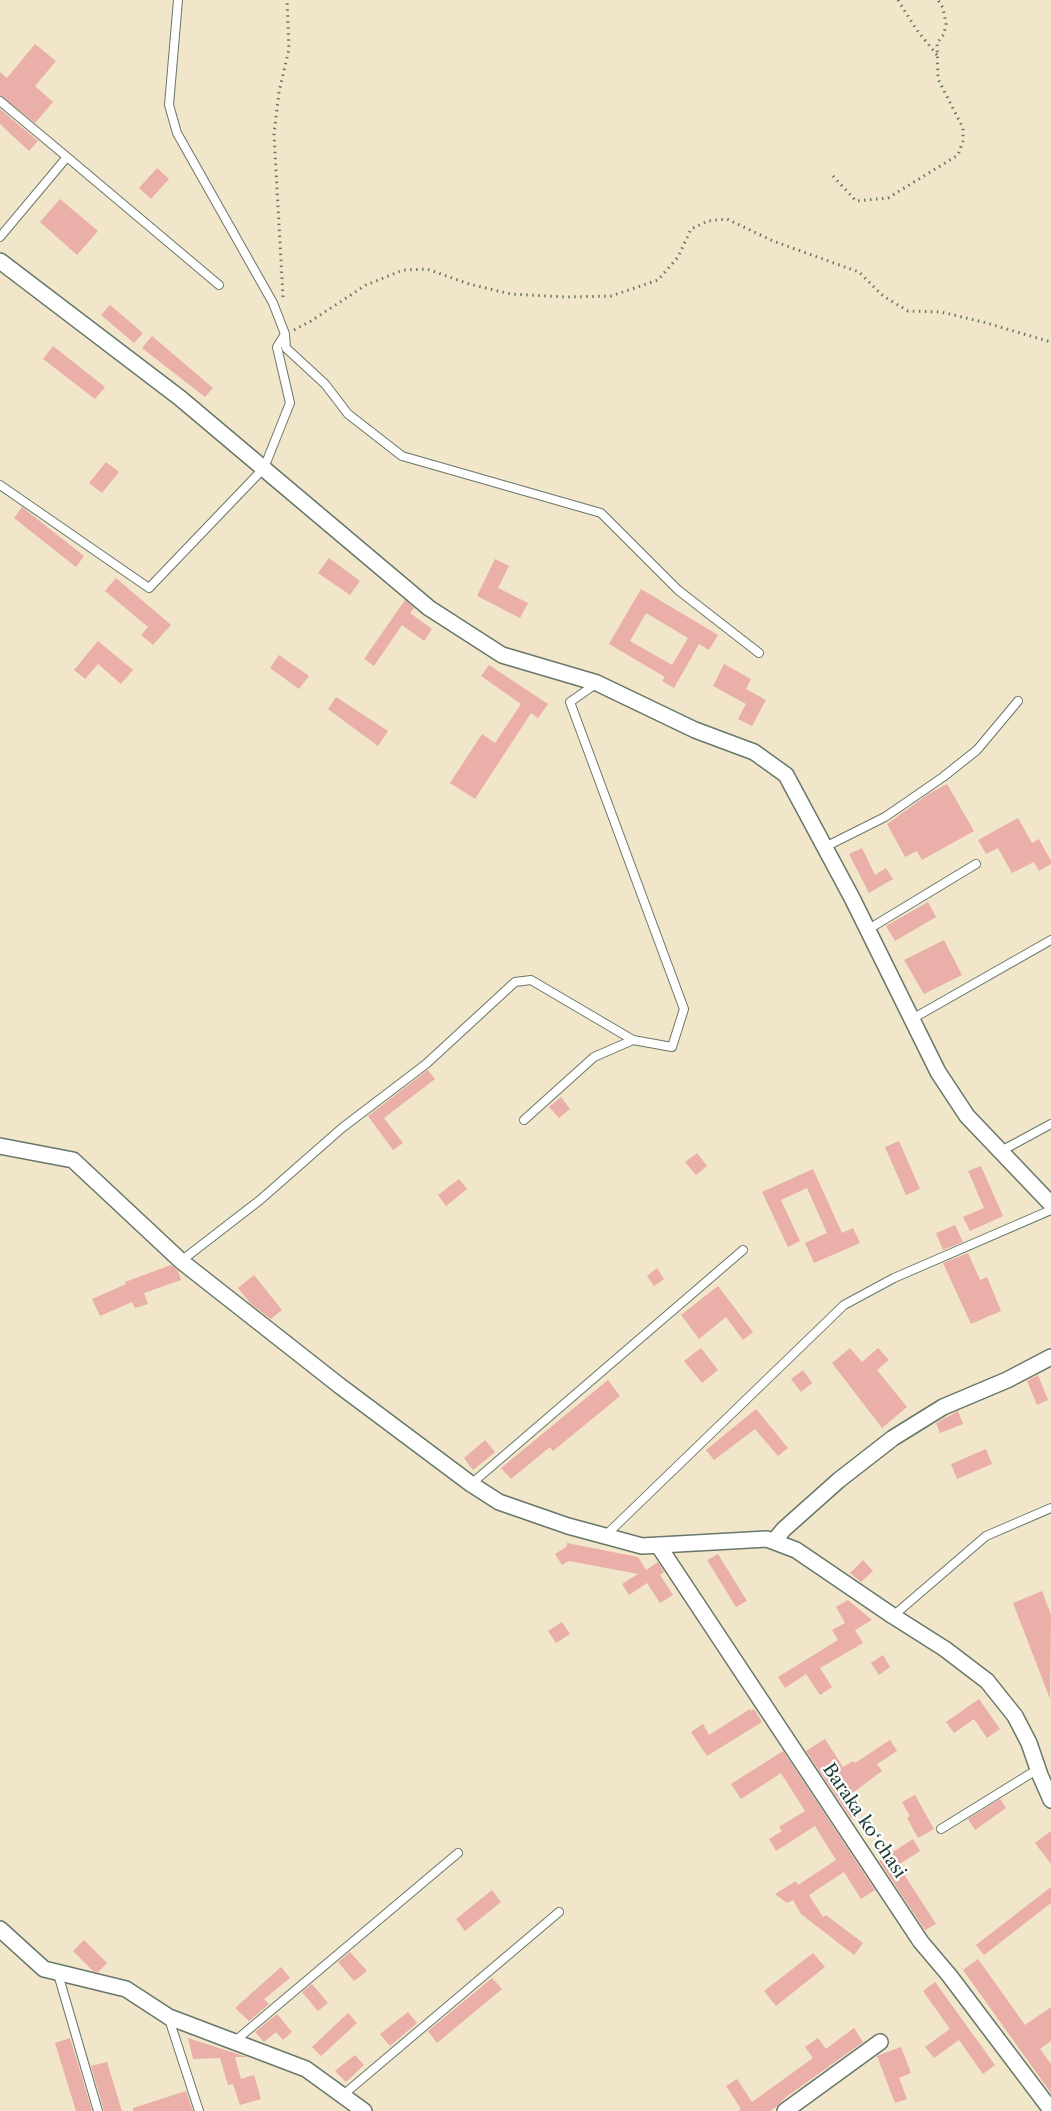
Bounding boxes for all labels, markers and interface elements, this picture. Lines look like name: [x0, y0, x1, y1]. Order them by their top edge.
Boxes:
street label: Baraka koʻchasi: [818, 1760, 910, 1882]

